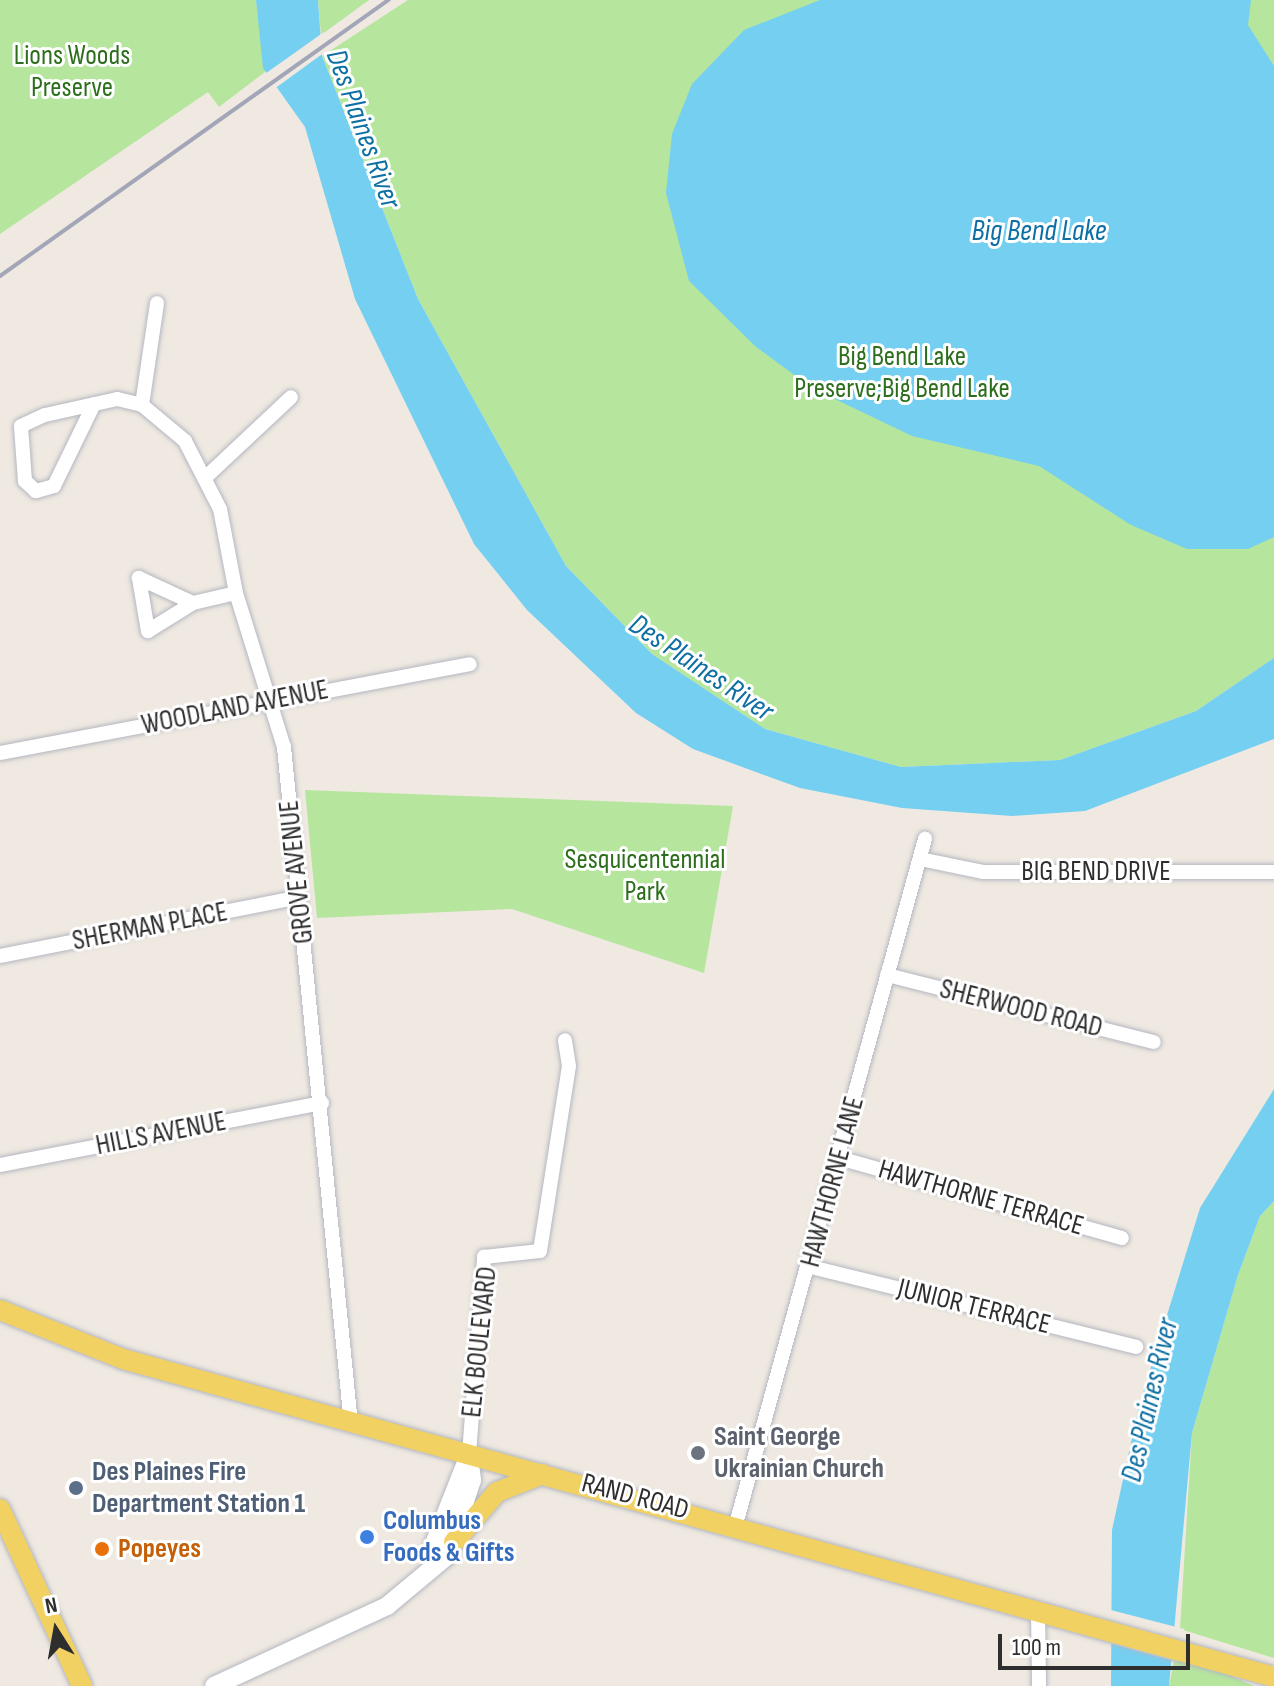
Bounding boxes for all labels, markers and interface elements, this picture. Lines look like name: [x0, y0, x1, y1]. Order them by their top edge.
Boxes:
park label: Lions Woods Preserve: [14, 39, 130, 105]
water label: Des Plaines River: [318, 45, 408, 213]
water label: Big Bend Lake: [972, 213, 1106, 249]
park label: Big Bend Lake Preserve;Big Bend Lake: [794, 340, 1010, 406]
water label: Des Plaines River: [622, 606, 780, 730]
street label: WOODLAND AVENUE: [139, 673, 331, 743]
street label: GROVE AVENUE: [273, 799, 321, 945]
park label: Sesquicentennial Park: [564, 843, 726, 909]
street label: BIG BEND DRIVE: [1021, 855, 1171, 889]
street label: SHERMAN PLACE: [70, 895, 230, 959]
street label: SHERWOOD ROAD: [936, 973, 1106, 1045]
street label: HAWTHORNE LANE: [794, 1093, 872, 1271]
street label: HILLS AVENUE: [93, 1105, 229, 1163]
street label: HAWTHORNE TERRACE: [874, 1153, 1088, 1243]
street label: ELK BOULEVARD: [455, 1265, 505, 1419]
street label: JUNIOR TERRACE: [894, 1272, 1054, 1342]
water label: Des Plaines River: [1114, 1315, 1186, 1485]
place label: Saint George Ukrainian Church: [714, 1420, 884, 1486]
marker: Saint George Ukrainian Church: [689, 1444, 707, 1462]
place label: Des Plaines Fire Department Station 1: [92, 1455, 305, 1521]
street label: RAND ROAD: [578, 1467, 692, 1527]
marker: Des Plaines Fire Department Station 1: [67, 1479, 85, 1497]
place label: Columbus Foods & Gifts: [383, 1504, 514, 1570]
marker: Columbus Foods & Gifts: [358, 1528, 376, 1546]
place label: Popeyes: [118, 1532, 201, 1566]
marker: Popeyes: [93, 1540, 111, 1558]
north arrow: [16, 1590, 96, 1670]
text: N: [43, 1592, 60, 1620]
scale bar: [1002, 1618, 1194, 1668]
text: 100 m: [1012, 1633, 1061, 1662]

